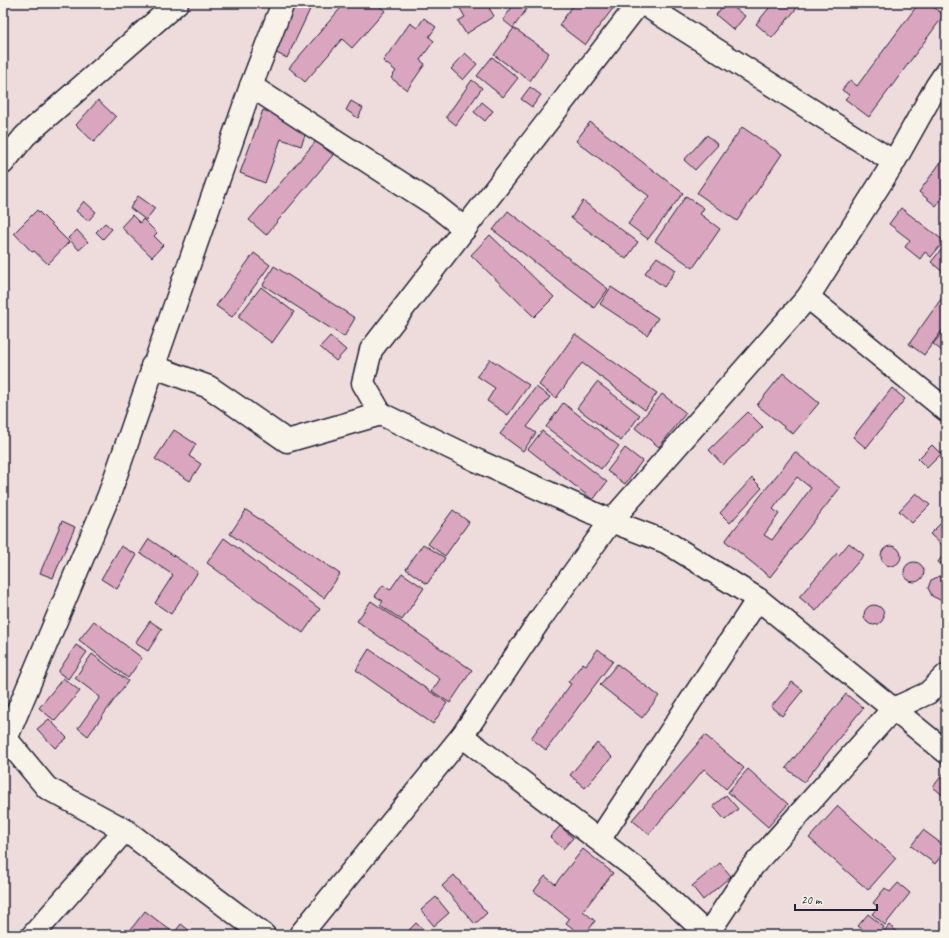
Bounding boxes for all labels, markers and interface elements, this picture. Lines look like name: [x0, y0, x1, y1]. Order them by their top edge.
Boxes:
scale bar: [795, 886, 877, 912]
text: 20 m: [801, 892, 823, 908]

